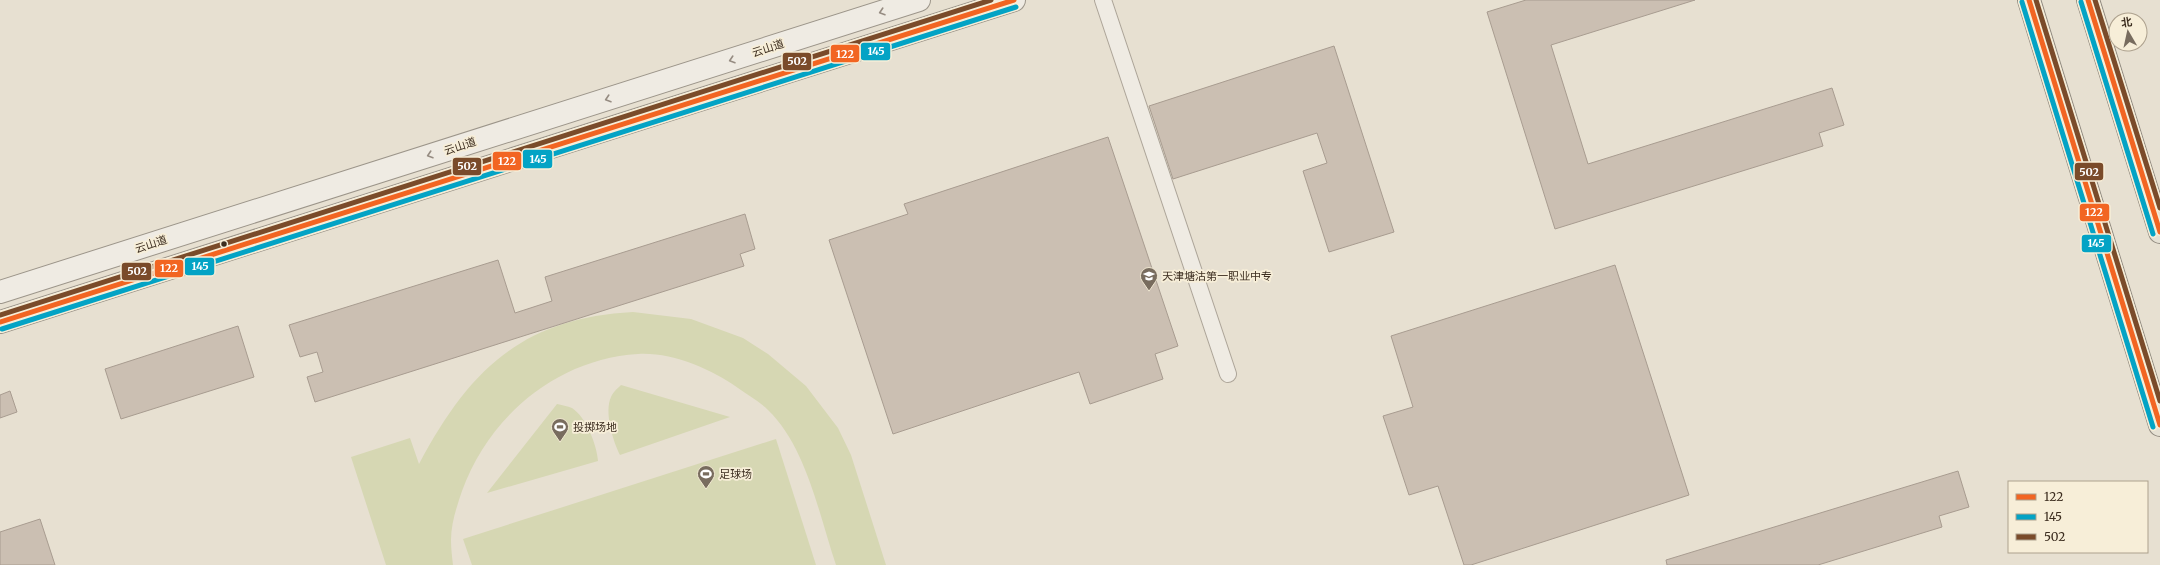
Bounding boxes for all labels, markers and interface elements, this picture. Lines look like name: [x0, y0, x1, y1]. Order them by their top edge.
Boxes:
one-way arrow: [879, 7, 886, 16]
north arrow: [2108, 12, 2148, 52]
text: 北: [2120, 14, 2133, 30]
street label: 云山道: [750, 36, 786, 60]
line badge: 145: [860, 42, 891, 61]
line badge: 122: [830, 44, 860, 63]
text: 145: [867, 44, 885, 58]
text: 122: [836, 47, 854, 61]
line badge: 502: [782, 52, 812, 71]
text: 502: [787, 54, 807, 68]
one-way arrow: [728, 55, 735, 64]
one-way arrow: [604, 94, 611, 103]
street label: 云山道: [442, 134, 478, 158]
line badge: 145: [522, 149, 553, 169]
one-way arrow: [427, 150, 434, 159]
line badge: 122: [492, 151, 522, 171]
text: 145: [529, 152, 547, 166]
text: 122: [498, 154, 516, 168]
line badge: 502: [452, 157, 482, 176]
text: 502: [457, 159, 477, 173]
line badge: 502: [2074, 162, 2104, 181]
text: 502: [2079, 165, 2099, 179]
line badge: 122: [2079, 203, 2110, 222]
text: 122: [2085, 205, 2103, 219]
street label: 云山道: [133, 232, 169, 256]
line badge: 145: [2081, 234, 2112, 253]
text: 145: [2087, 236, 2105, 250]
unlabelled marker: [219, 239, 229, 249]
line badge: 145: [184, 257, 215, 276]
line badge: 122: [154, 259, 184, 278]
text: 145: [191, 259, 209, 273]
text: 122: [160, 261, 178, 275]
line badge: 502: [121, 262, 152, 281]
text: 502: [127, 264, 147, 278]
school or university icon: 天津塘沽第一职业中专: [1139, 266, 1159, 291]
place label: 天津塘沽第一职业中专: [1162, 269, 1272, 283]
sports icon: 投掷场地: [550, 417, 570, 442]
place label: 投掷场地: [573, 420, 617, 434]
sports icon: 足球场: [696, 464, 716, 489]
place label: 足球场: [719, 467, 752, 481]
legend: [2008, 481, 2148, 553]
text: 122: [2044, 489, 2063, 504]
text: 145: [2044, 509, 2062, 524]
text: 502: [2044, 529, 2065, 544]

